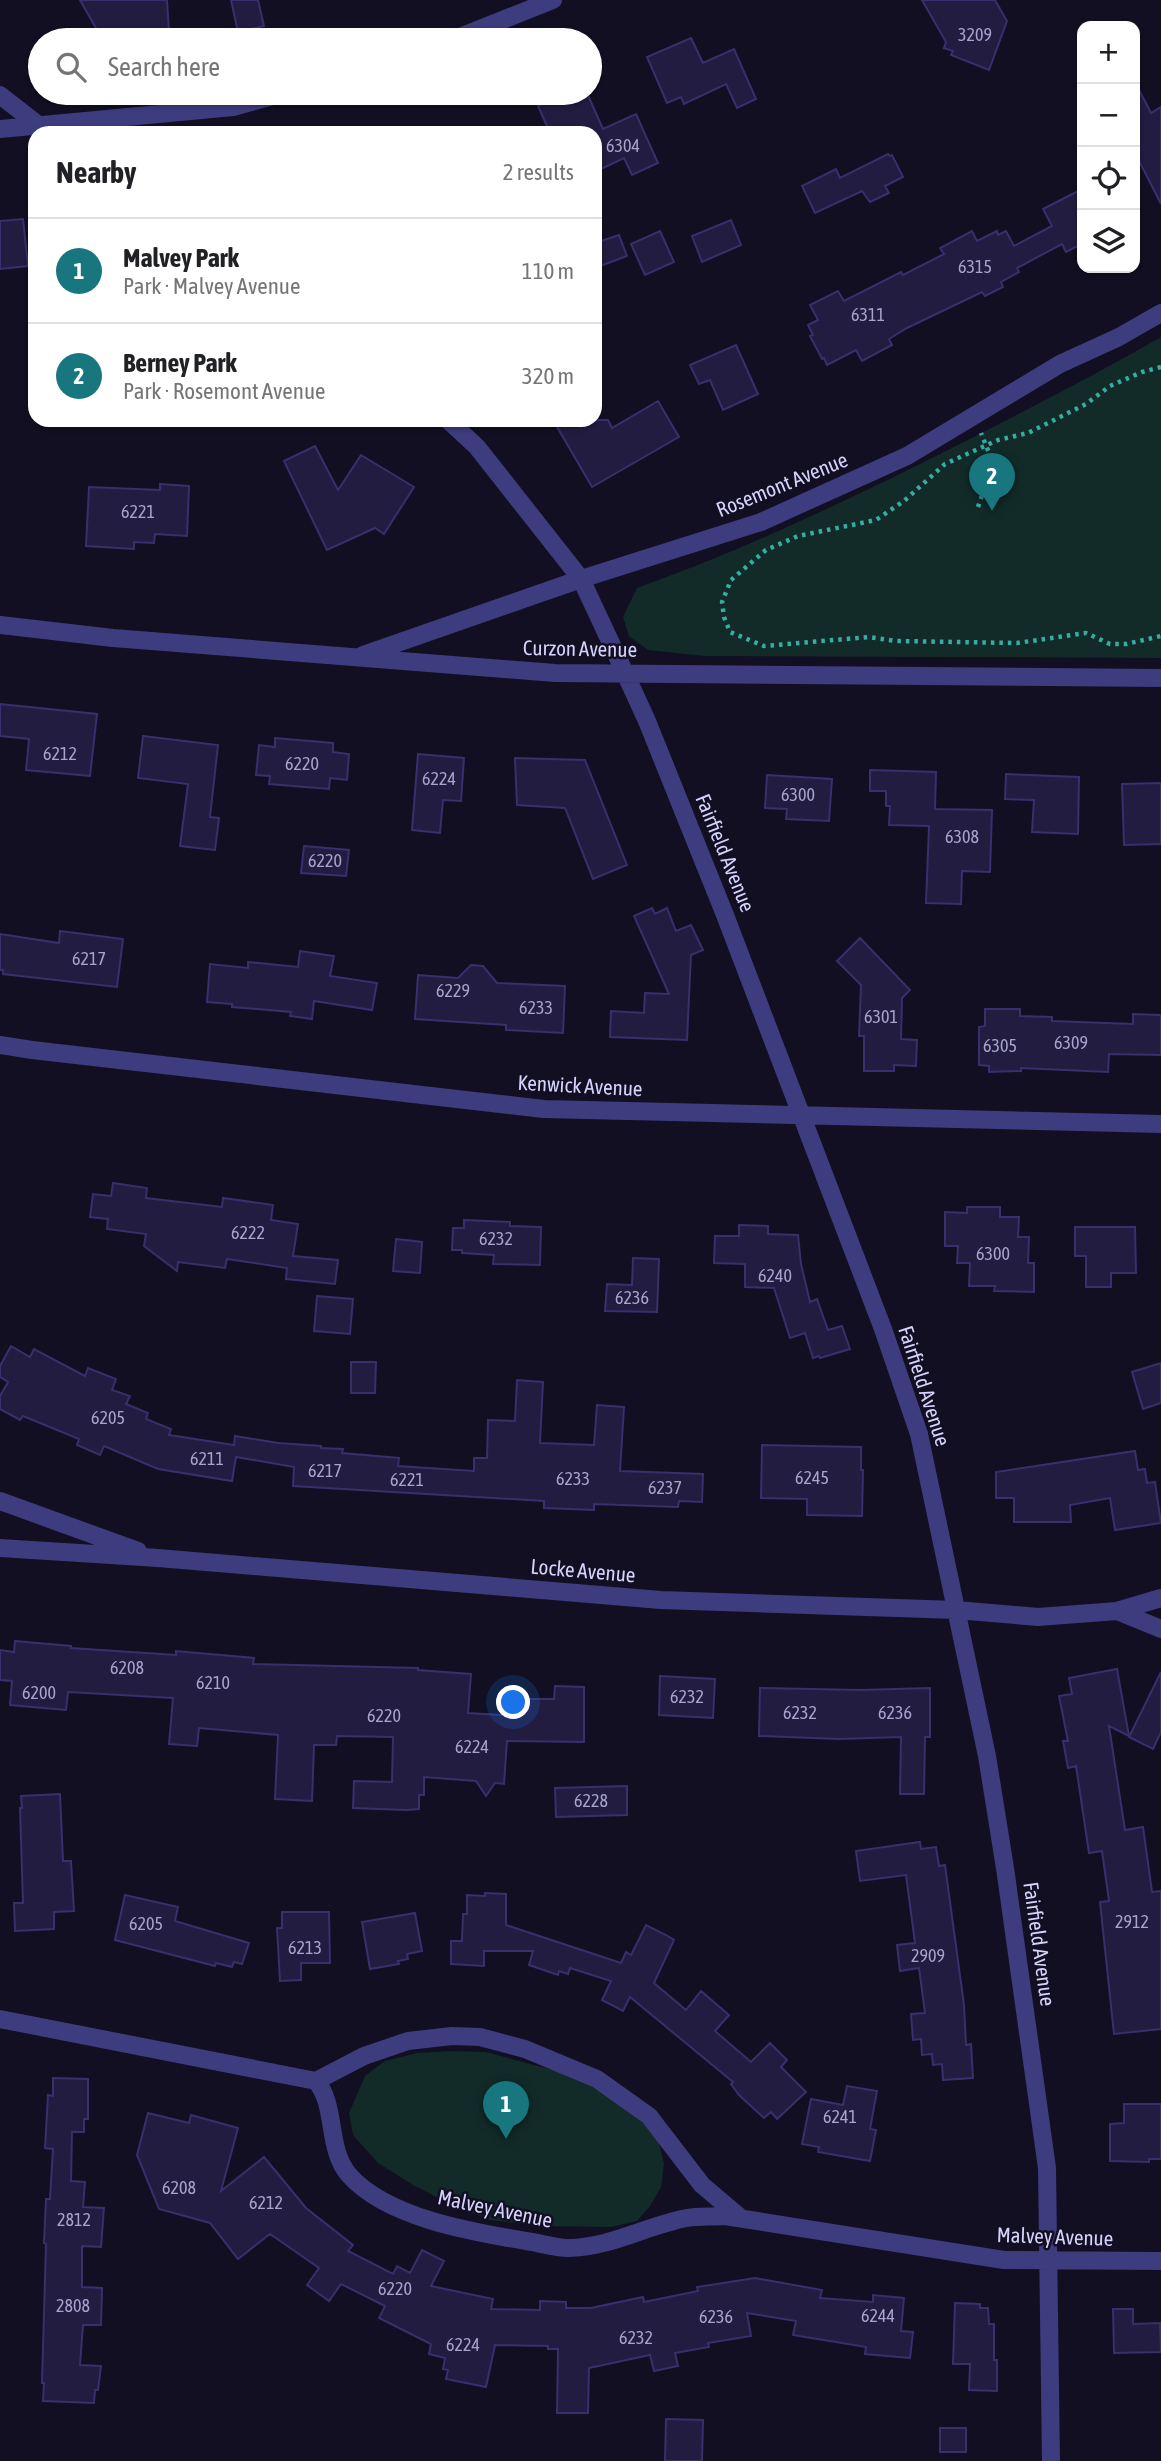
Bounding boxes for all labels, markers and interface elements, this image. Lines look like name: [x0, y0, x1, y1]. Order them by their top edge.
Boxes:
map controls: [1077, 21, 1140, 273]
button: +: [1077, 21, 1140, 84]
house number: 3209: [958, 24, 992, 45]
search box: [28, 28, 602, 105]
icon: search: [52, 48, 90, 86]
text: Search here: [108, 52, 220, 82]
button: −: [1077, 84, 1140, 147]
house number: 6304: [606, 135, 640, 156]
button: locate: [1077, 147, 1140, 210]
text: Nearby: [56, 155, 136, 189]
text: 2 results: [503, 159, 574, 185]
button: layers: [1077, 210, 1140, 273]
text: Malvey Park: [123, 243, 239, 273]
house number: 6315: [958, 256, 992, 277]
text: 1: [74, 258, 84, 284]
text: 110 m: [522, 258, 574, 284]
text: Park · Malvey Avenue: [123, 273, 300, 299]
house number: 6311: [851, 304, 885, 325]
text: Berney Park: [123, 348, 237, 378]
text: 2: [74, 363, 84, 389]
text: 320 m: [522, 363, 574, 389]
text: Park · Rosemont Avenue: [123, 378, 325, 404]
street label: Rosemont Avenue: [712, 447, 851, 521]
pin: 2: [969, 453, 1015, 511]
house number: 6221: [121, 501, 155, 522]
street label: Curzon Avenue: [523, 635, 637, 661]
house number: 6212: [43, 743, 77, 764]
house number: 6220: [285, 753, 319, 774]
house number: 6224: [422, 768, 456, 789]
house number: 6300: [781, 784, 815, 805]
street label: Fairfield Avenue: [691, 790, 760, 915]
house number: 6308: [945, 826, 979, 847]
house number: 6220: [308, 850, 342, 871]
house number: 6217: [72, 948, 106, 969]
house number: 6229: [436, 980, 470, 1001]
house number: 6233: [519, 997, 553, 1018]
house number: 6301: [864, 1006, 898, 1027]
house number: 6309: [1054, 1032, 1088, 1053]
house number: 6305: [983, 1035, 1017, 1056]
street label: Kenwick Avenue: [517, 1070, 643, 1100]
house number: 6222: [231, 1222, 265, 1243]
house number: 6232: [479, 1228, 513, 1249]
house number: 6300: [976, 1243, 1010, 1264]
house number: 6240: [758, 1265, 792, 1286]
house number: 6236: [615, 1287, 649, 1308]
street label: Fairfield Avenue: [894, 1322, 956, 1449]
house number: 6205: [91, 1407, 125, 1428]
house number: 6211: [190, 1448, 224, 1469]
house number: 6217: [308, 1460, 342, 1481]
house number: 6245: [795, 1467, 829, 1488]
house number: 6233: [556, 1468, 590, 1489]
house number: 6221: [390, 1469, 424, 1490]
house number: 6237: [648, 1477, 682, 1498]
street label: Locke Avenue: [530, 1553, 637, 1587]
house number: 6208: [110, 1657, 144, 1678]
house number: 6210: [196, 1672, 230, 1693]
house number: 6200: [22, 1682, 56, 1703]
your location: [496, 1685, 530, 1719]
house number: 6232: [670, 1686, 704, 1707]
house number: 6232: [783, 1702, 817, 1723]
house number: 6236: [878, 1702, 912, 1723]
house number: 6220: [367, 1705, 401, 1726]
house number: 6224: [455, 1736, 489, 1757]
house number: 6228: [574, 1790, 608, 1811]
street label: Fairfield Avenue: [1019, 1880, 1061, 2007]
house number: 2912: [1115, 1911, 1149, 1932]
house number: 6205: [129, 1913, 163, 1934]
house number: 6213: [288, 1937, 322, 1958]
house number: 2909: [911, 1945, 945, 1966]
pin: 1: [483, 2081, 529, 2139]
house number: 6241: [823, 2106, 857, 2127]
house number: 6208: [162, 2177, 196, 2198]
street label: Malvey Avenue: [436, 2184, 555, 2232]
house number: 6212: [249, 2192, 283, 2213]
house number: 2812: [57, 2209, 91, 2230]
street label: Malvey Avenue: [996, 2222, 1114, 2250]
house number: 6220: [378, 2278, 412, 2299]
house number: 2808: [56, 2295, 90, 2316]
house number: 6244: [861, 2305, 895, 2326]
house number: 6236: [699, 2306, 733, 2327]
house number: 6232: [619, 2327, 653, 2348]
house number: 6224: [446, 2334, 480, 2355]

